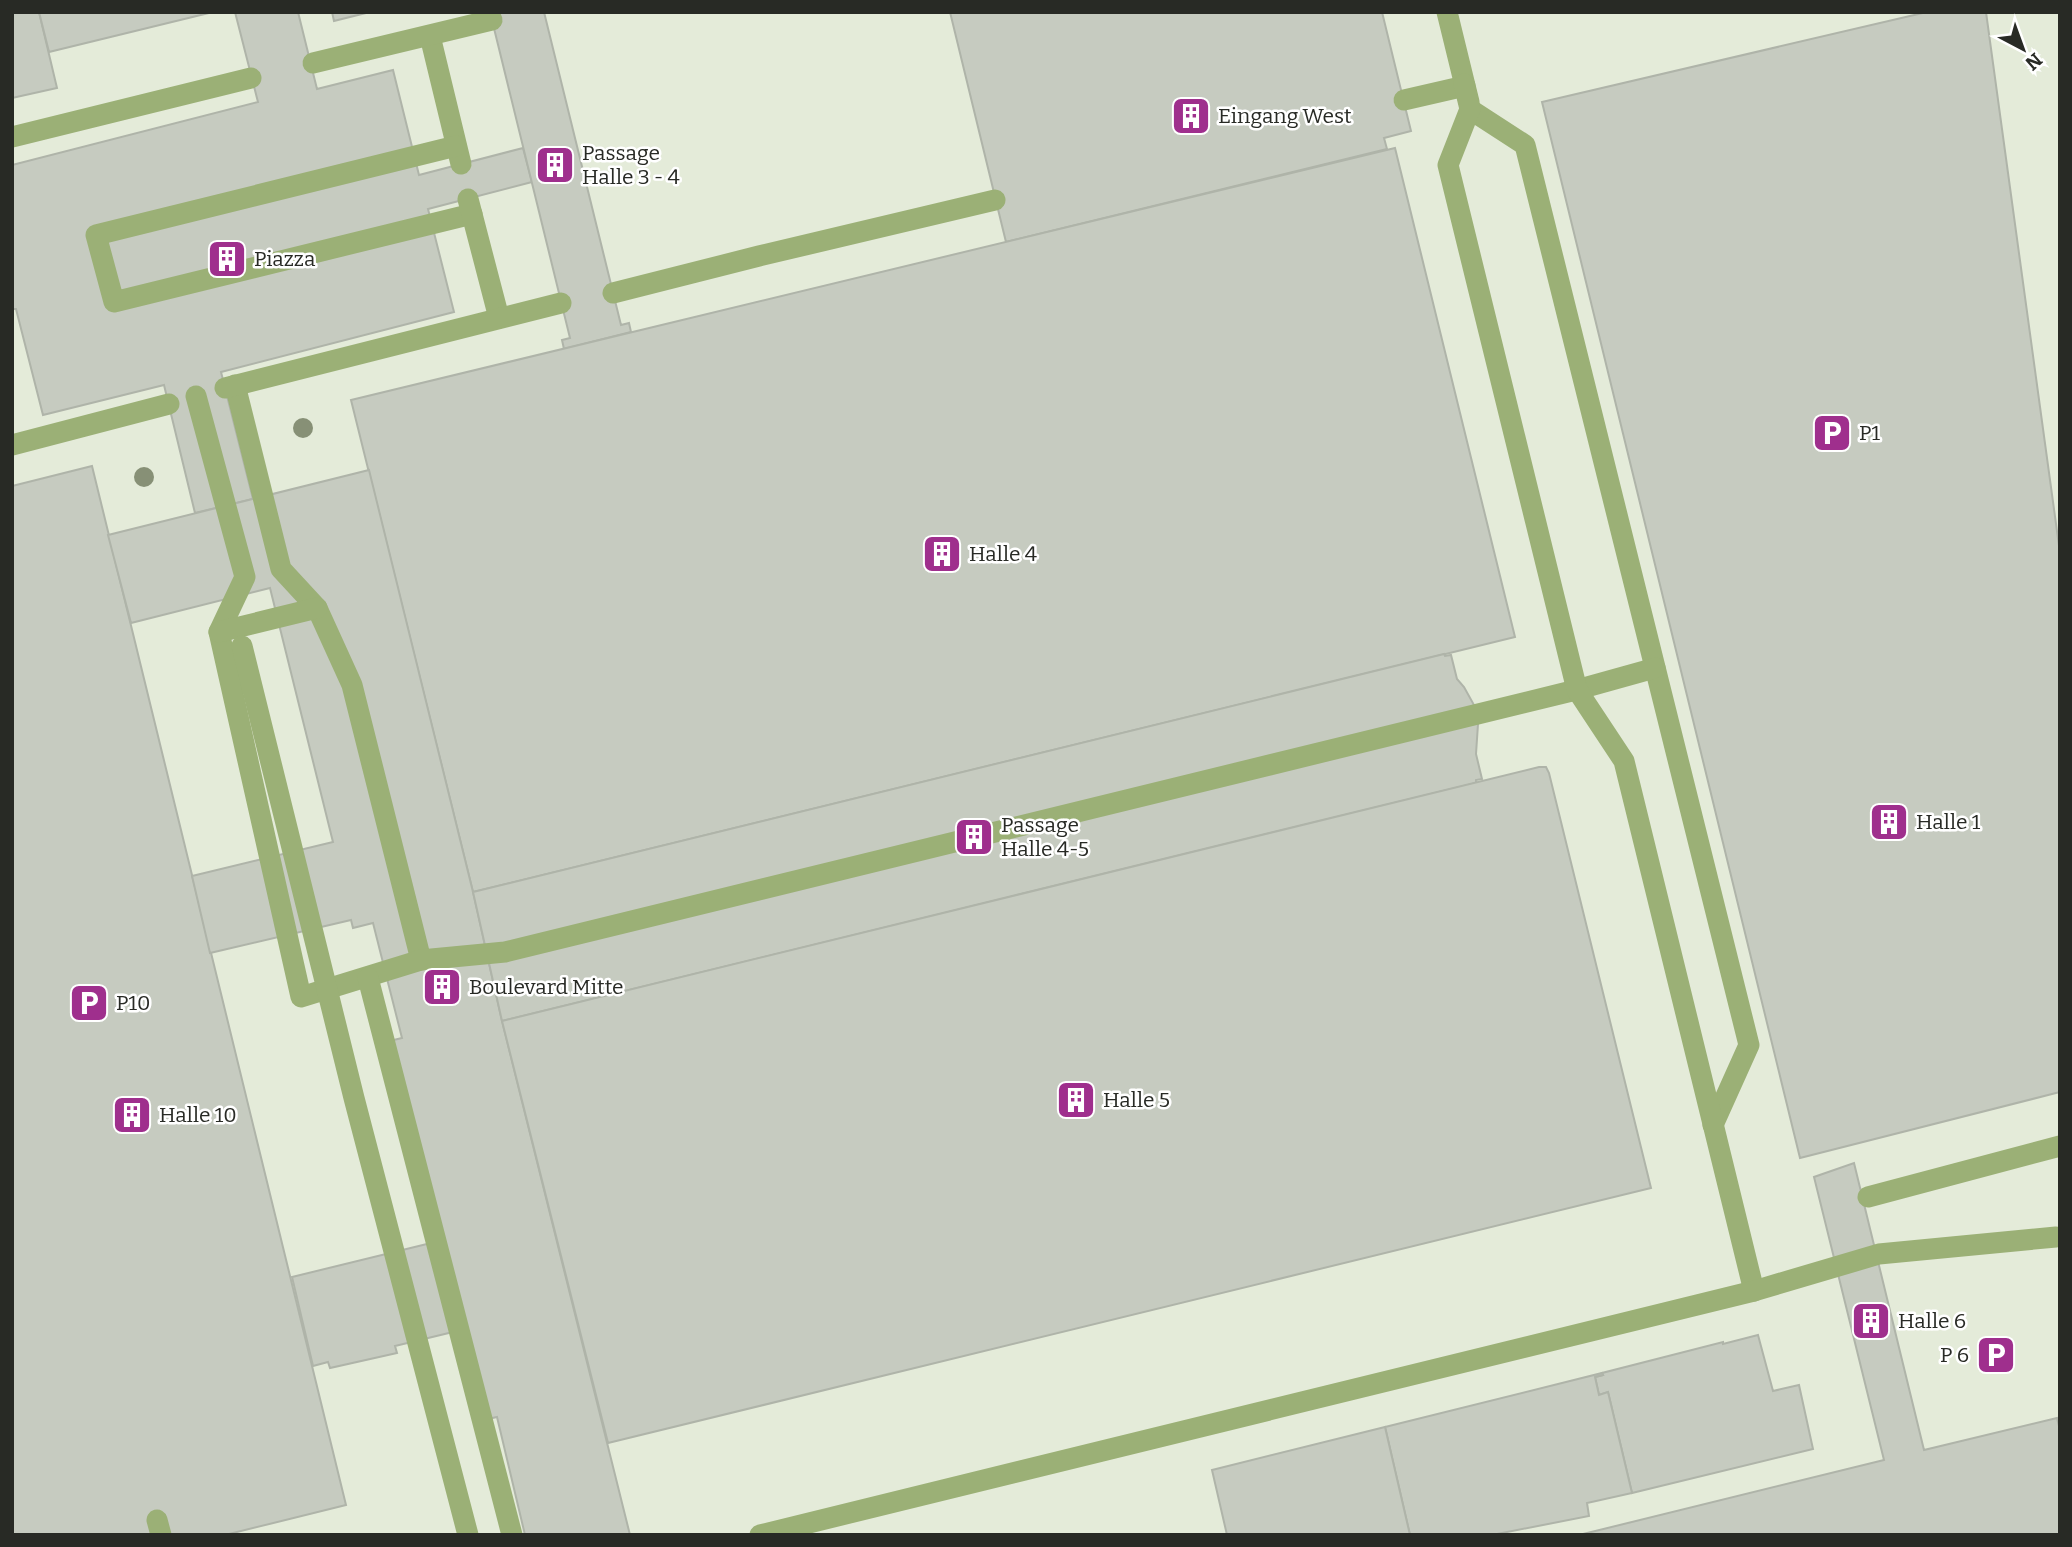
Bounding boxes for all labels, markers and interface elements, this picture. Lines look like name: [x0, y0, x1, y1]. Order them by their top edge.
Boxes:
north arrow: [1988, 14, 2058, 84]
text: N: [2020, 48, 2047, 75]
building icon: Eingang West: [1170, 95, 1212, 137]
place label: Eingang West: [1218, 103, 1352, 129]
place label: Passage Halle 3 - 4: [582, 140, 680, 190]
building icon: Passage Halle 3 - 4: [534, 144, 576, 186]
building icon: Piazza: [206, 238, 248, 280]
place label: Piazza: [254, 246, 316, 272]
parking icon: P1: [1811, 412, 1853, 454]
place label: P1: [1859, 420, 1881, 446]
building icon: Halle 4: [921, 533, 963, 575]
place label: Halle 4: [969, 541, 1037, 567]
building icon: Halle 1: [1868, 801, 1910, 843]
place label: Halle 1: [1916, 809, 1981, 835]
place label: Passage Halle 4-5: [1001, 812, 1089, 862]
building icon: Passage Halle 4-5: [953, 816, 995, 858]
building icon: Boulevard Mitte: [421, 966, 463, 1008]
place label: Boulevard Mitte: [469, 974, 623, 1000]
parking icon: P10: [68, 982, 110, 1024]
place label: P10: [116, 990, 151, 1016]
building icon: Halle 5: [1055, 1079, 1097, 1121]
place label: Halle 5: [1103, 1087, 1170, 1113]
building icon: Halle 10: [111, 1094, 153, 1136]
place label: Halle 10: [159, 1102, 237, 1128]
building icon: Halle 6: [1850, 1300, 1892, 1342]
place label: Halle 6: [1898, 1308, 1966, 1334]
parking icon: P 6: [1975, 1334, 2017, 1376]
place label: P 6: [1940, 1342, 1969, 1368]

